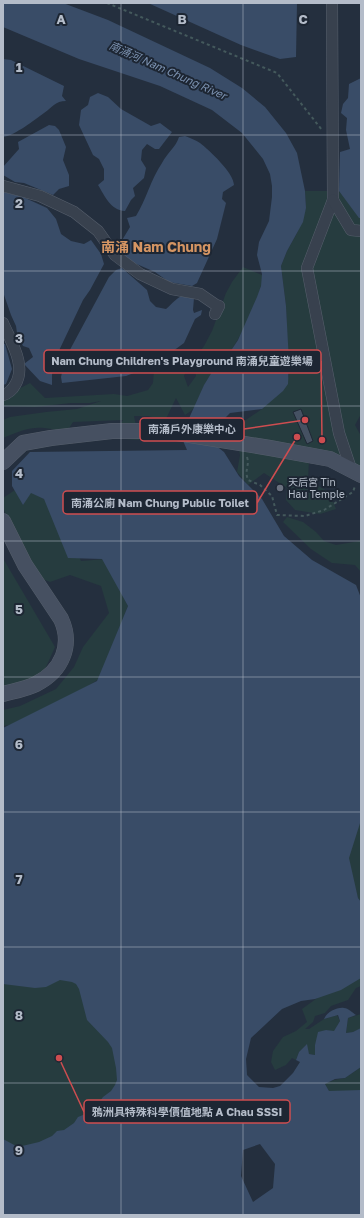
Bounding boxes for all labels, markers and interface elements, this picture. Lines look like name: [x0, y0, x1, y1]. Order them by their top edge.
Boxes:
text: A: [56, 11, 66, 27]
text: B: [177, 11, 187, 27]
text: C: [298, 11, 308, 27]
water label: 南涌河 Nam Chung River: [107, 38, 230, 103]
text: 1: [16, 59, 23, 75]
text: 2: [15, 195, 23, 211]
district label: 南涌 Nam Chung: [101, 238, 211, 255]
text: 3: [15, 330, 23, 346]
callout: Nam Chung Children's Playground 南涌兒童遊樂場: [44, 350, 321, 373]
text: Nam Chung Children's Playground 南涌兒童遊樂場: [51, 354, 313, 367]
callout: 南涌戶外康樂中心: [140, 418, 244, 441]
text: 南涌戶外康樂中心: [148, 422, 236, 435]
text: 4: [15, 465, 23, 481]
place label: 天后宮 Tin Hau Temple: [288, 476, 345, 500]
marker: 天后宮 Tin Hau Temple: [275, 483, 285, 493]
callout: 南涌公廁 Nam Chung Public Toilet: [63, 491, 257, 514]
text: 南涌公廁 Nam Chung Public Toilet: [71, 496, 250, 509]
text: 5: [15, 601, 23, 617]
text: 6: [15, 736, 23, 752]
text: 7: [15, 871, 23, 887]
text: 8: [15, 1007, 23, 1023]
callout: 鴉洲具特殊科學價值地點 A Chau SSSI: [84, 1100, 290, 1123]
text: 鴉洲具特殊科學價值地點 A Chau SSSI: [92, 1105, 282, 1118]
text: 9: [15, 1142, 23, 1158]

